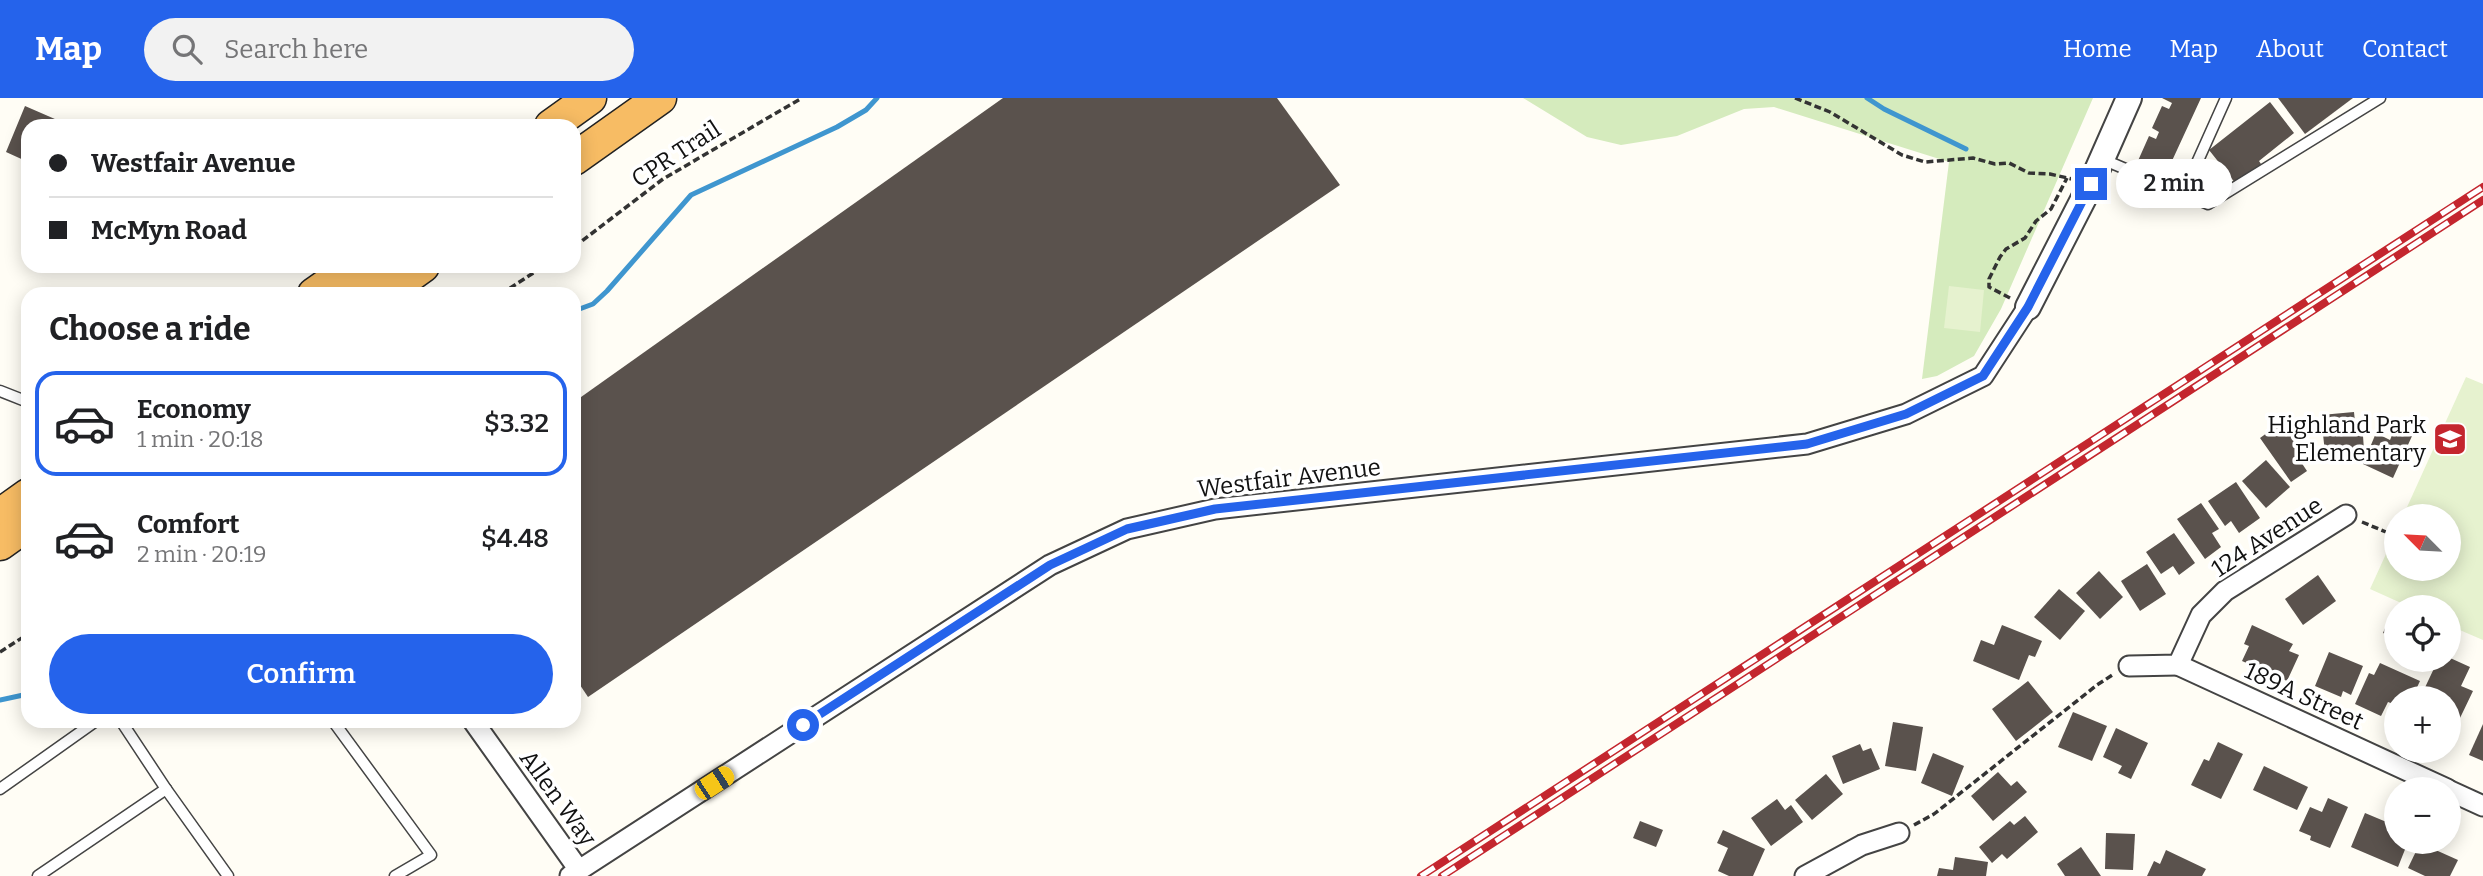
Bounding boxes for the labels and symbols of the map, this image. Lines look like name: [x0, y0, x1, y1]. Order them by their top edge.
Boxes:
street label: CPR Trail: [626, 115, 726, 193]
callout: 2 min: [2116, 160, 2231, 208]
route end: [2075, 168, 2107, 200]
place label: Highland Park Elementary: [2267, 411, 2426, 467]
school or university icon: Highland Park Elementary: [2431, 420, 2469, 458]
street label: Westfair Avenue: [1196, 453, 1382, 503]
street label: 124 Avenue: [2207, 491, 2327, 583]
north arrow: [2384, 504, 2460, 581]
street label: 189A Street: [2240, 656, 2368, 736]
route start: [787, 709, 819, 741]
street label: Allen Way: [514, 745, 602, 851]
car: [691, 763, 738, 803]

